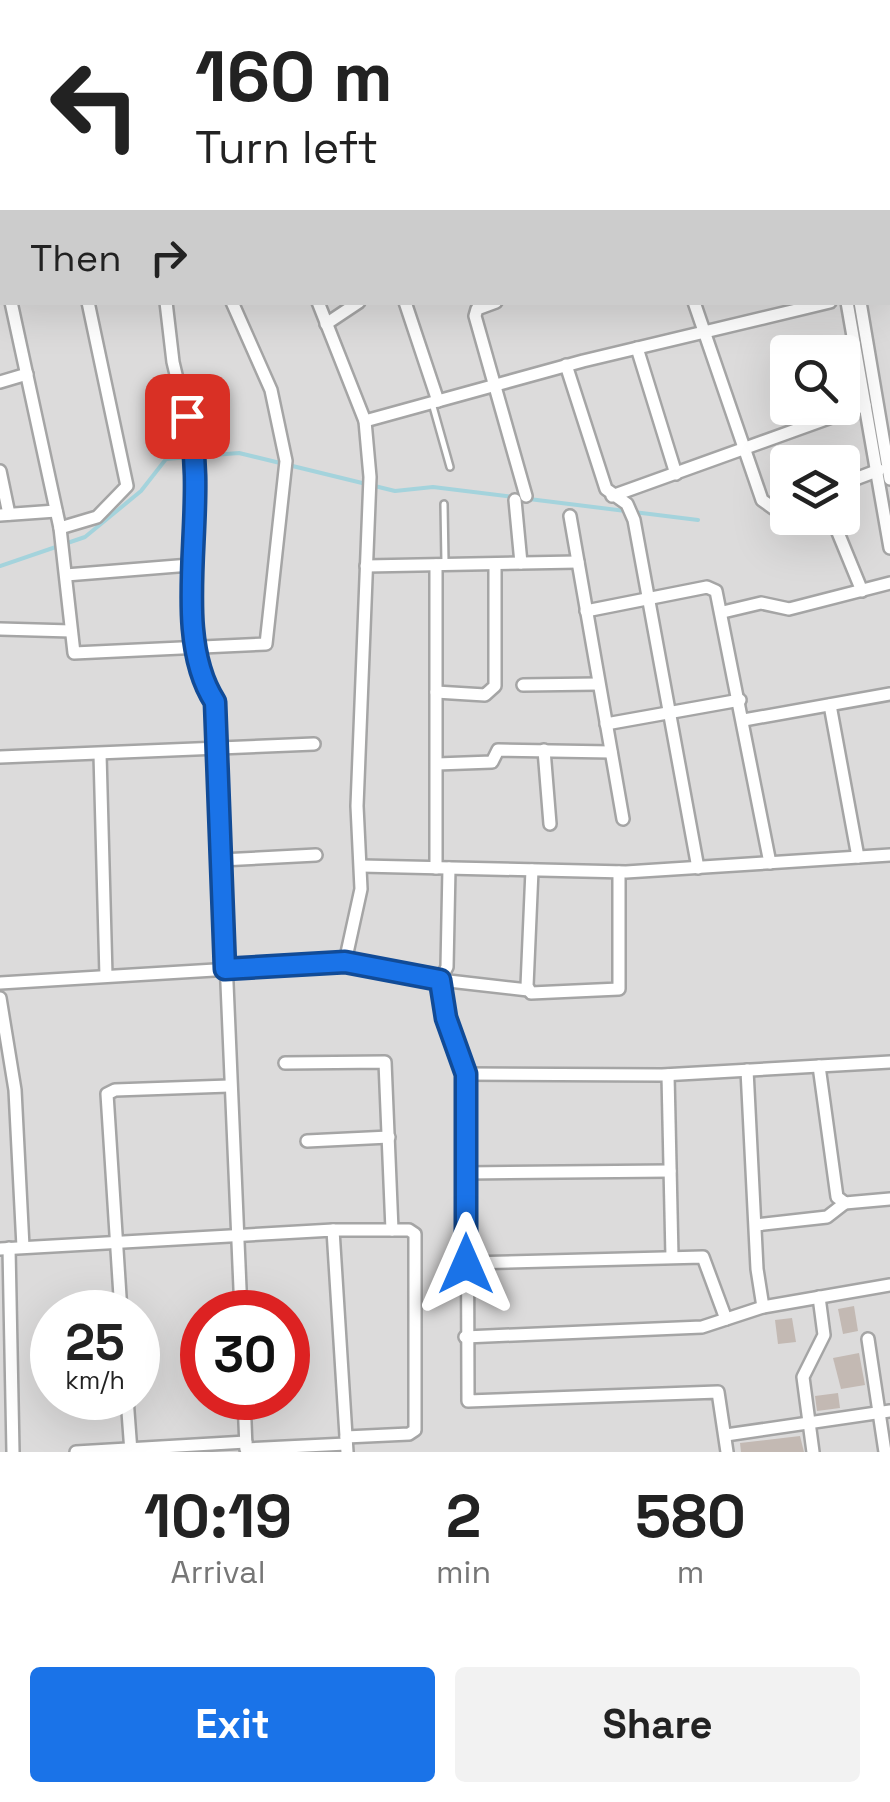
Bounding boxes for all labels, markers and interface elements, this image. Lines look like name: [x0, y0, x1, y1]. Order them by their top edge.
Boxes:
text: 160 m: [195, 32, 393, 121]
icon: left: [30, 40, 160, 170]
text: Turn left: [195, 119, 378, 176]
icon: right: [141, 230, 196, 285]
text: Then: [30, 234, 121, 282]
map controls: [770, 335, 860, 535]
button: search: [770, 335, 860, 425]
pin: [145, 374, 230, 459]
icon: arrive: [160, 389, 215, 444]
button: layers: [770, 445, 860, 535]
position arrow: [414, 1212, 518, 1316]
speed limit sign: 30: [180, 1290, 310, 1420]
text: 25: [65, 1311, 125, 1375]
text: km/h: [65, 1364, 125, 1396]
text: 10:19: [144, 1478, 292, 1555]
text: 2: [446, 1478, 481, 1555]
text: 580: [635, 1478, 746, 1555]
text: Arrival: [170, 1552, 266, 1592]
text: min: [436, 1552, 491, 1592]
text: m: [677, 1552, 704, 1592]
button: Exit: [30, 1667, 435, 1782]
button: Share: [455, 1667, 860, 1782]

